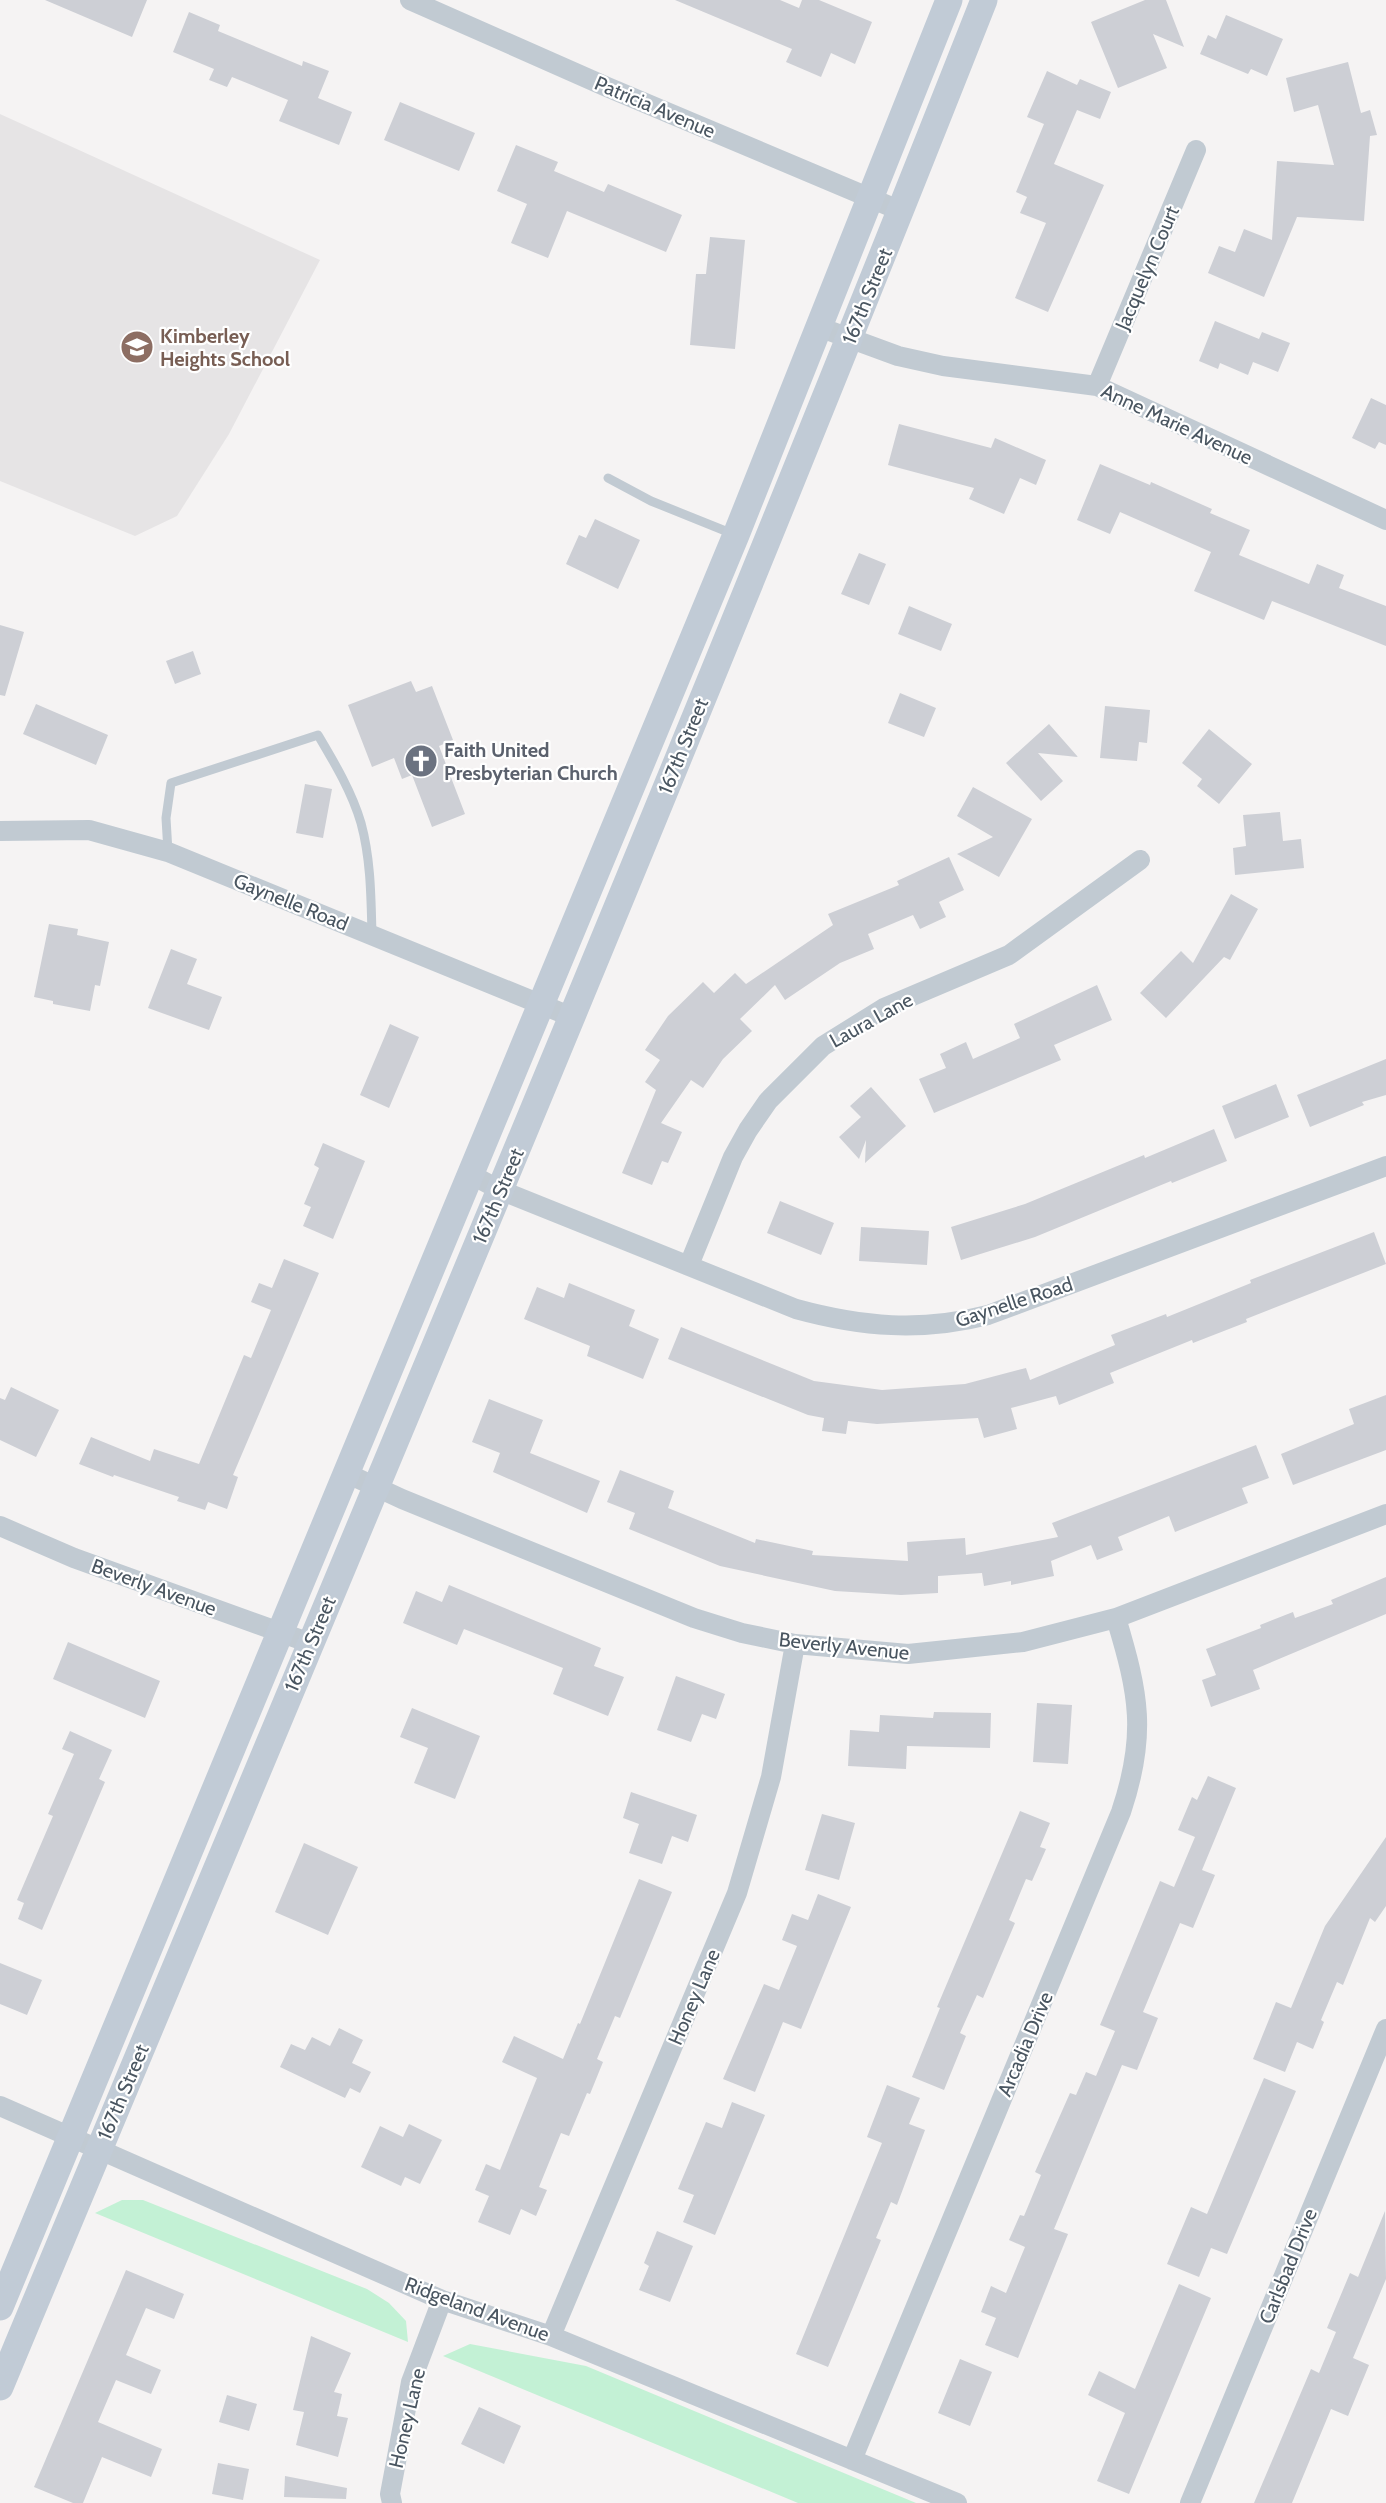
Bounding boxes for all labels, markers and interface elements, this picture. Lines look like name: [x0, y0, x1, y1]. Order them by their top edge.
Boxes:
street label: Patricia Avenue: [591, 71, 719, 143]
street label: Jacquelyn Court: [1110, 202, 1184, 334]
street label: 167th Street: [837, 244, 897, 347]
place label: Kimberley Heights School: [160, 324, 290, 371]
school or university icon: Kimberley Heights School: [119, 329, 155, 365]
street label: Anne Marie Avenue: [1098, 378, 1256, 470]
street label: 167th Street: [653, 694, 713, 797]
place label: Faith United Presbyterian Church: [444, 738, 618, 785]
church icon: Faith United Presbyterian Church: [403, 743, 439, 779]
street label: Gaynelle Road: [230, 868, 352, 936]
street label: Laura Lane: [825, 987, 917, 1053]
street label: 167th Street: [467, 1144, 529, 1247]
street label: Gaynelle Road: [952, 1272, 1076, 1332]
street label: Beverly Avenue: [88, 1553, 220, 1621]
street label: 167th Street: [279, 1592, 341, 1695]
street label: Beverly Avenue: [778, 1627, 910, 1665]
street label: Honey Lane: [663, 1945, 725, 2049]
street label: Arcadia Drive: [992, 1988, 1058, 2100]
street label: 167th Street: [92, 2040, 154, 2143]
street label: Carlsbad Drive: [1254, 2205, 1322, 2327]
street label: Ridgeland Avenue: [401, 2272, 553, 2346]
street label: Honey Lane: [384, 2366, 430, 2470]

